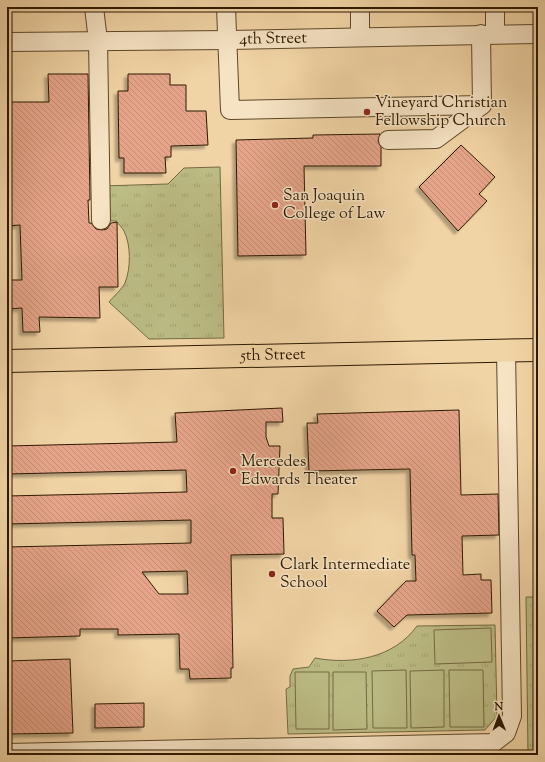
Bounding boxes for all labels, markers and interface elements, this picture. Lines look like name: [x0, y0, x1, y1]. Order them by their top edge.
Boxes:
street label: 4th Street: [239, 27, 308, 51]
place label: Vineyard Christian Fellowship Church: [375, 92, 508, 133]
marker: Vineyard Christian Fellowship Church: [362, 107, 372, 117]
place label: San Joaquin College of Law: [283, 185, 385, 226]
marker: San Joaquin College of Law: [270, 200, 280, 210]
street label: 5th Street: [239, 343, 306, 368]
place label: Mercedes Edwards Theater: [241, 451, 357, 492]
marker: Mercedes Edwards Theater: [228, 466, 238, 476]
place label: Clark Intermediate School: [280, 554, 410, 595]
marker: Clark Intermediate School: [267, 569, 277, 579]
north arrow: [479, 696, 519, 736]
text: N: [493, 699, 504, 715]

